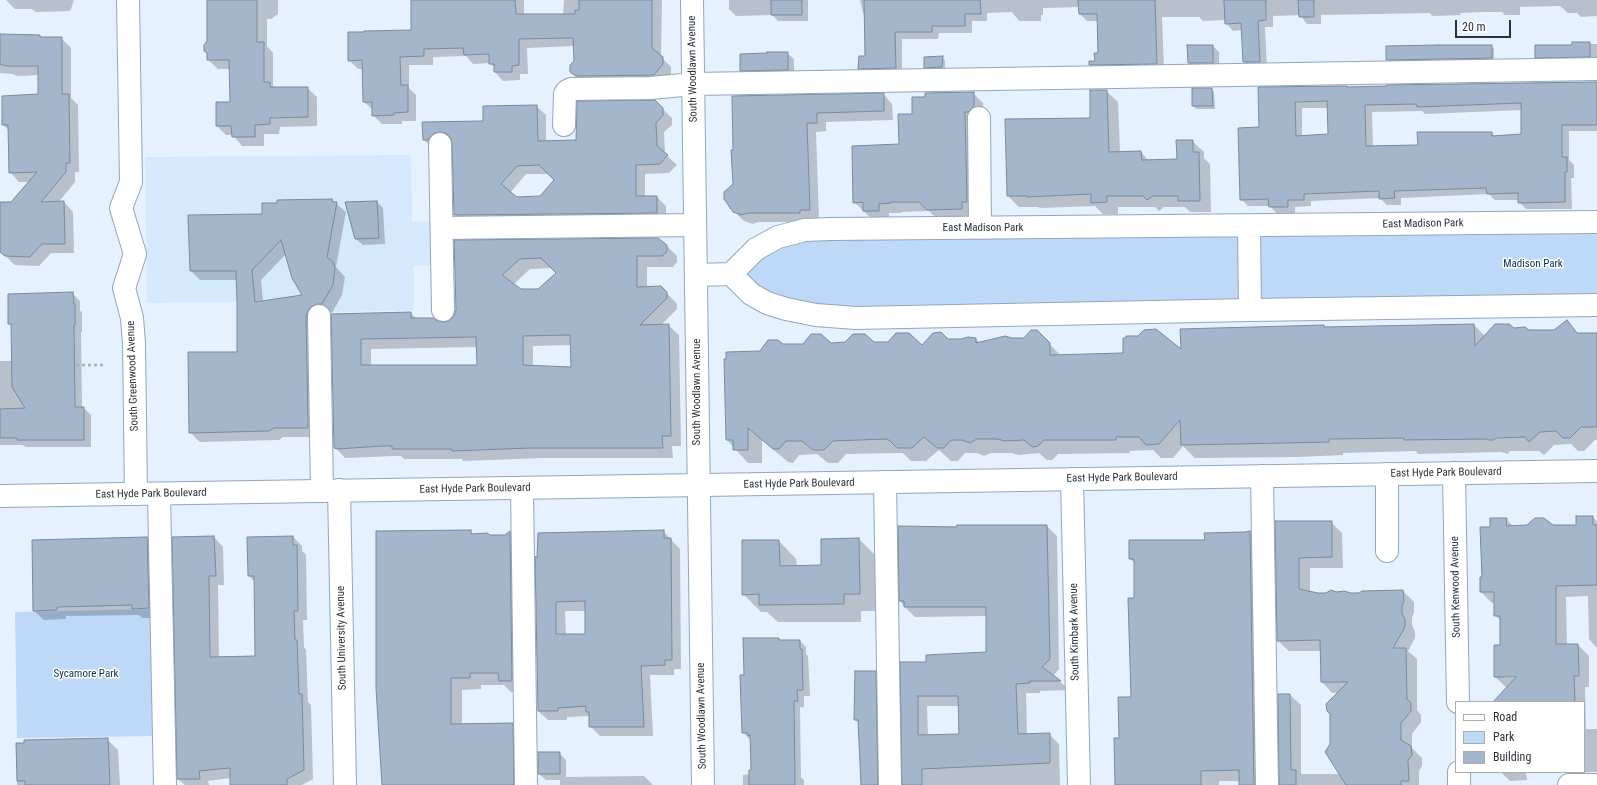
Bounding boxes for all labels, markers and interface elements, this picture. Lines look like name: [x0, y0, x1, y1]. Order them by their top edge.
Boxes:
scale bar: [1457, 12, 1513, 38]
street label: South Woodlawn Avenue: [685, 15, 701, 123]
text: 20 m: [1462, 20, 1486, 34]
street label: East Madison Park: [1382, 217, 1464, 231]
street label: East Madison Park: [942, 221, 1024, 235]
park label: Madison Park: [1503, 257, 1563, 271]
street label: South Greenwood Avenue: [124, 320, 142, 432]
street label: South Woodlawn Avenue: [690, 339, 704, 445]
street label: East Hyde Park Boulevard: [1390, 465, 1502, 481]
street label: East Hyde Park Boulevard: [1066, 470, 1178, 486]
street label: East Hyde Park Boulevard: [743, 476, 855, 492]
street label: East Hyde Park Boulevard: [419, 481, 531, 497]
street label: East Hyde Park Boulevard: [95, 486, 207, 502]
street label: South Kenwood Avenue: [1449, 536, 1463, 638]
street label: South Kimbark Avenue: [1068, 583, 1082, 681]
street label: South University Avenue: [334, 586, 350, 690]
street label: South Woodlawn Avenue: [694, 662, 710, 770]
park label: Sycamore Park: [54, 667, 118, 681]
legend: [1455, 701, 1585, 773]
text: Road: [1493, 710, 1517, 724]
text: Park: [1493, 730, 1514, 744]
text: Building: [1493, 750, 1531, 764]

